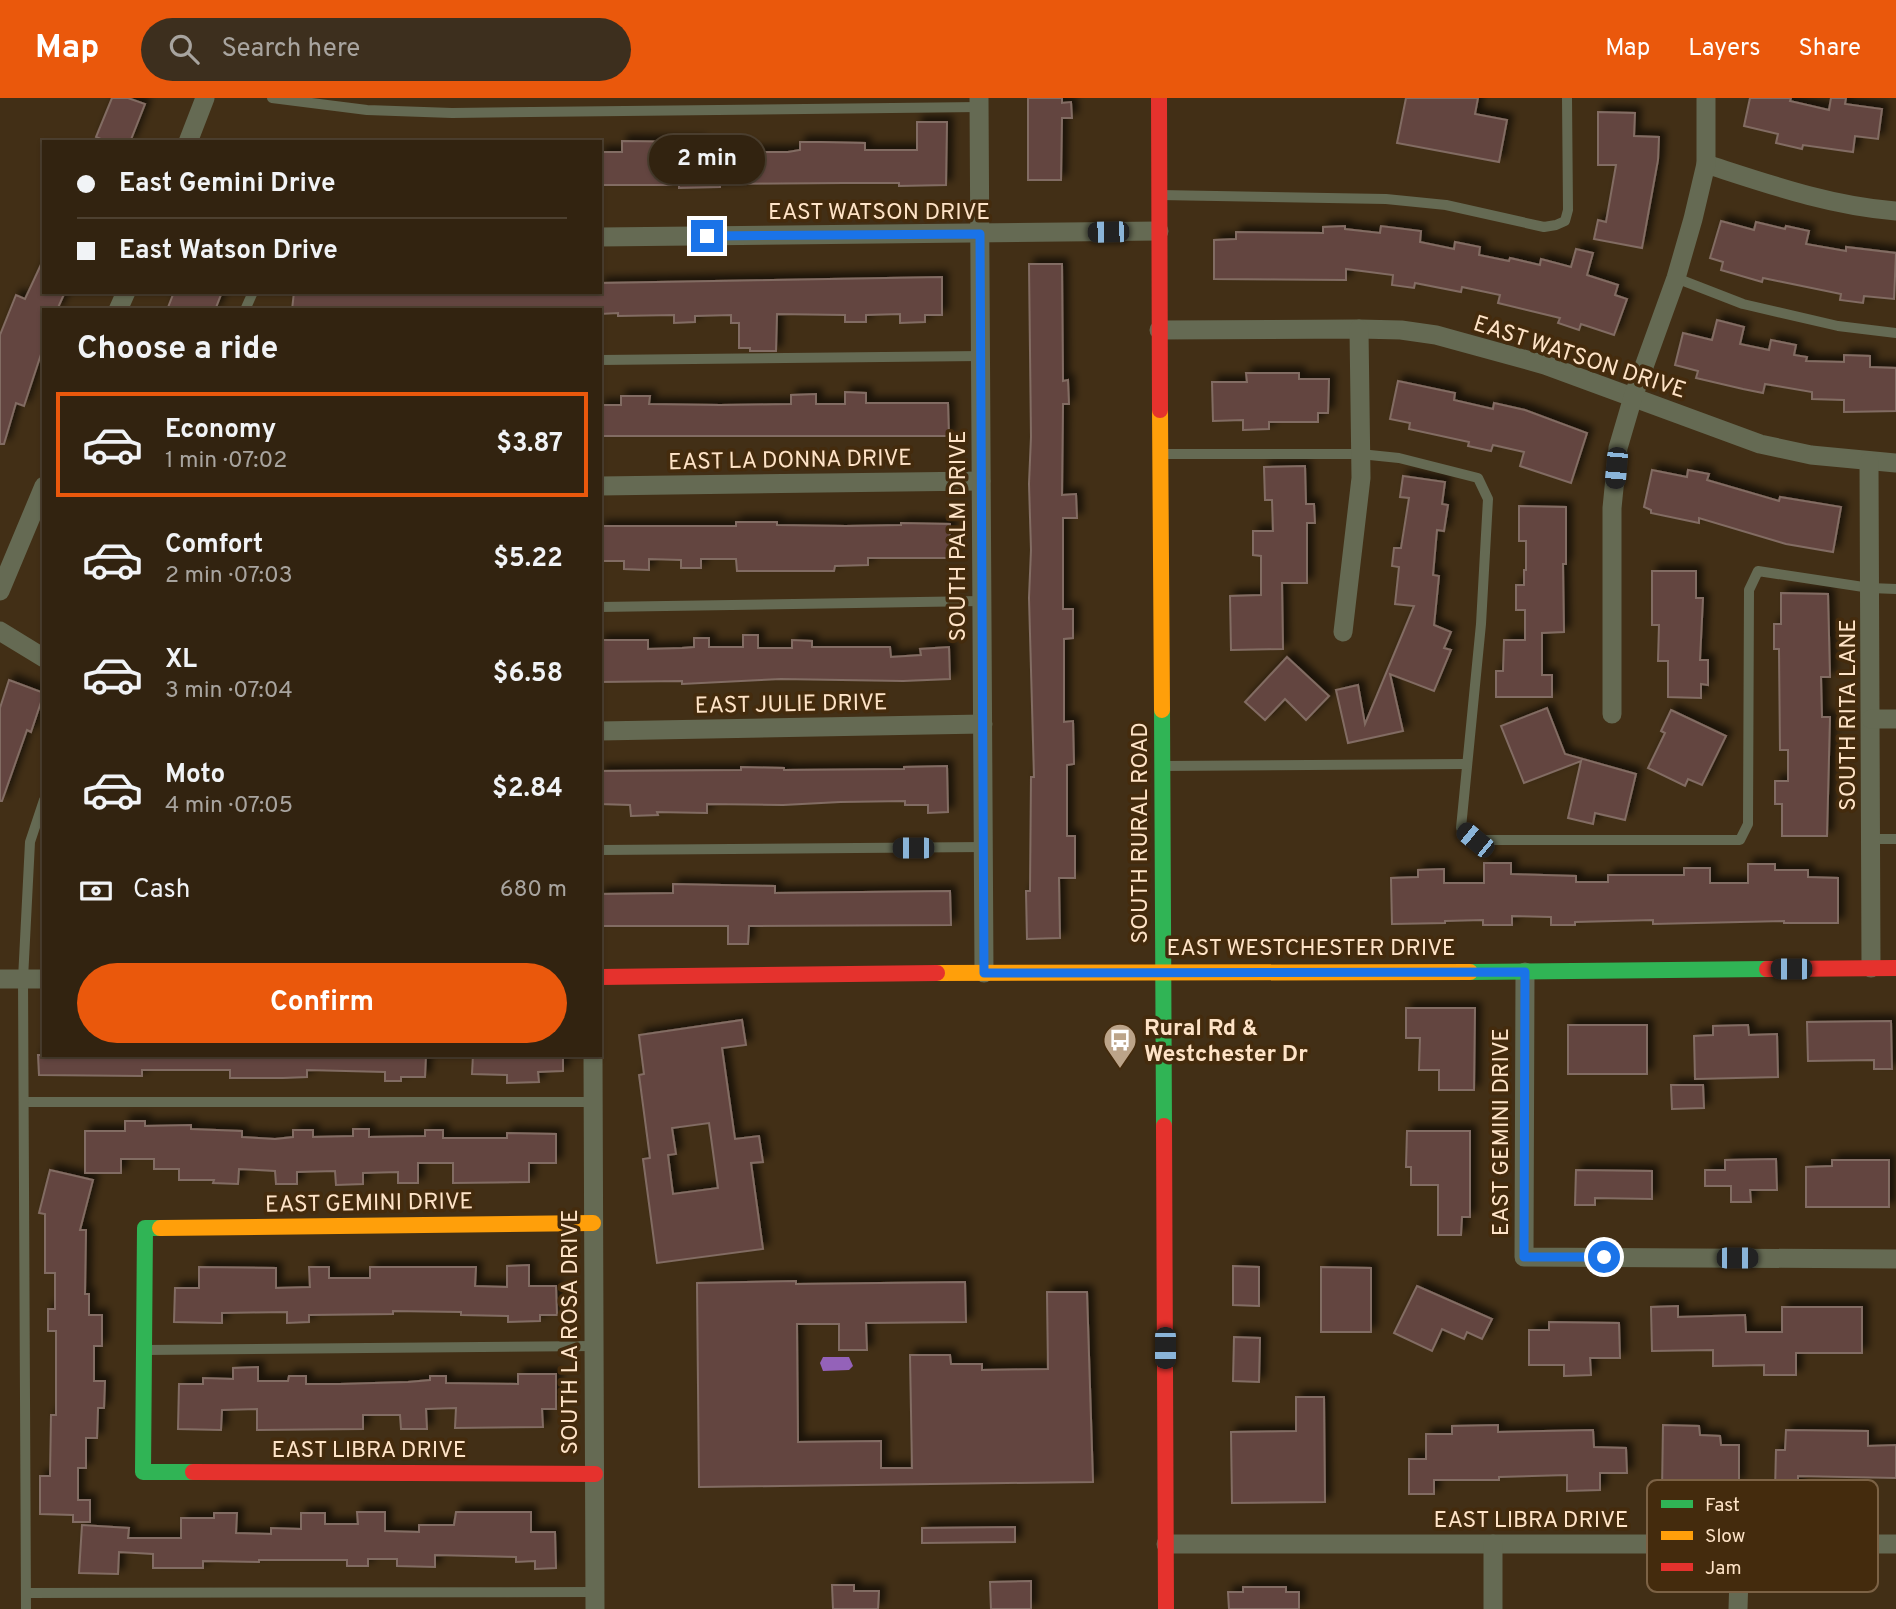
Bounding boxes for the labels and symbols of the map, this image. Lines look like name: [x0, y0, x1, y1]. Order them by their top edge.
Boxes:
callout: 2 min: [649, 135, 765, 184]
street label: EAST WATSON DRIVE: [768, 199, 990, 228]
route end: [691, 220, 723, 252]
car: [1087, 221, 1130, 243]
street label: EAST WATSON DRIVE: [1469, 310, 1689, 406]
street label: SOUTH PALM DRIVE: [945, 431, 974, 641]
street label: EAST LA DONNA DRIVE: [668, 445, 912, 478]
car: [1604, 446, 1629, 490]
street label: SOUTH RITA LANE: [1835, 619, 1864, 811]
street label: EAST JULIE DRIVE: [694, 689, 888, 722]
street label: SOUTH RURAL ROAD: [1127, 722, 1156, 944]
car: [1453, 819, 1498, 861]
car: [893, 838, 935, 859]
street label: EAST WESTCHESTER DRIVE: [1166, 935, 1456, 964]
car: [1771, 959, 1813, 980]
place label: Rural Rd & Westchester Dr: [1144, 1015, 1308, 1070]
bus stop icon: Rural Rd & Westchester Dr: [1101, 1021, 1139, 1070]
street label: EAST GEMINI DRIVE: [1488, 1028, 1517, 1236]
street label: EAST GEMINI DRIVE: [265, 1188, 473, 1221]
street label: SOUTH LA ROSA DRIVE: [557, 1209, 586, 1455]
route start: [1588, 1241, 1620, 1273]
car: [1717, 1248, 1759, 1269]
car: [1155, 1327, 1176, 1369]
street label: EAST LIBRA DRIVE: [272, 1437, 466, 1466]
legend: [1647, 1480, 1878, 1592]
text: Fast: [1705, 1494, 1740, 1518]
street label: EAST LIBRA DRIVE: [1434, 1507, 1628, 1536]
text: Slow: [1705, 1525, 1745, 1549]
text: Jam: [1705, 1557, 1742, 1581]

